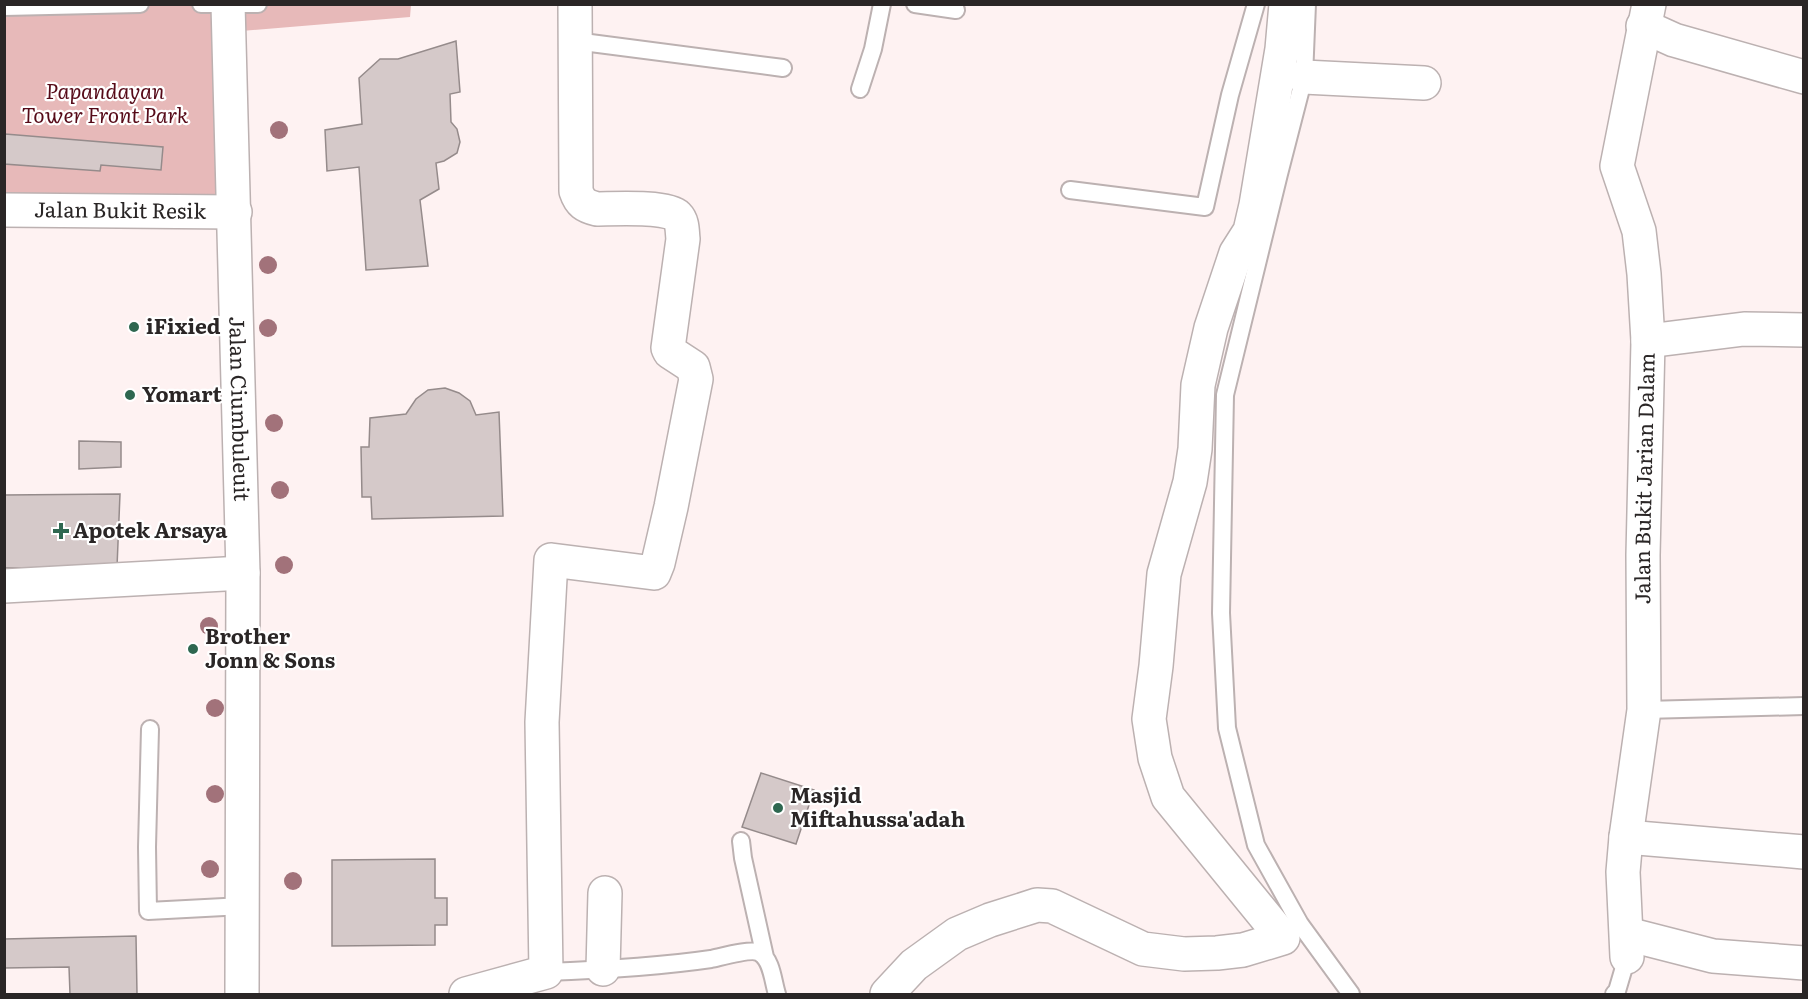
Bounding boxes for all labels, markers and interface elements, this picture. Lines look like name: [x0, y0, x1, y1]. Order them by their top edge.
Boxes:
park label: Papandayan Tower Front Park: [22, 74, 189, 129]
street label: Jalan Bukit Resik: [34, 192, 206, 225]
place label: iFixied: [146, 309, 221, 340]
street label: Jalan Ciumbuleuit: [223, 316, 259, 502]
marker: iFixied: [127, 320, 141, 334]
street label: Jalan Bukit Jarian Dalam: [1625, 352, 1661, 604]
place label: Yomart: [142, 377, 223, 408]
marker: Yomart: [123, 388, 137, 402]
place label: Apotek Arsaya: [73, 513, 228, 544]
marker: Apotek Arsaya: [54, 524, 68, 538]
place label: Brother Jonn & Sons: [205, 619, 335, 674]
marker: Brother Jonn & Sons: [186, 642, 200, 656]
place label: Masjid Miftahussa'adah: [790, 778, 965, 833]
marker: Masjid Miftahussa'adah: [771, 801, 785, 815]

